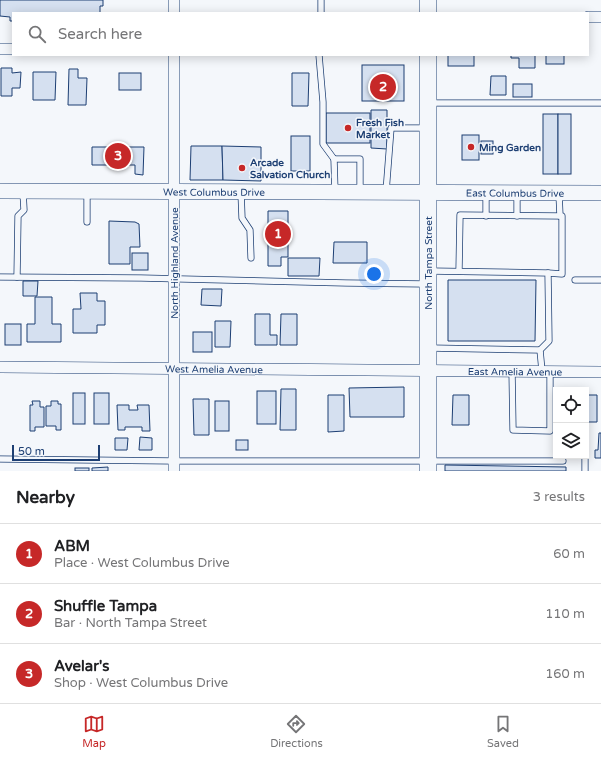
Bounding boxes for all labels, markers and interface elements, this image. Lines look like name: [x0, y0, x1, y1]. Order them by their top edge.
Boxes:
search box: [12, 12, 589, 56]
icon: search: [26, 23, 48, 45]
text: Search here: [58, 25, 142, 43]
pin: 2: [370, 72, 396, 102]
place label: Fresh Fish Market: [356, 117, 404, 141]
marker: Fresh Fish Market: [343, 123, 353, 133]
pin: 3: [105, 141, 131, 171]
marker: Ming Garden: [466, 142, 476, 152]
place label: Ming Garden: [479, 142, 541, 154]
place label: Arcade Salvation Church: [250, 157, 330, 181]
marker: Arcade Salvation Church: [237, 163, 247, 173]
street label: West Columbus Drive: [163, 187, 265, 199]
street label: East Columbus Drive: [466, 188, 564, 200]
street label: North Highland Avenue: [169, 207, 181, 319]
street label: North Tampa Street: [423, 216, 435, 310]
pin: 1: [265, 219, 291, 249]
your location: [364, 264, 384, 284]
street label: West Amelia Avenue: [165, 363, 263, 376]
street label: East Amelia Avenue: [468, 366, 563, 379]
map controls: [553, 387, 589, 459]
button: locate: [553, 387, 589, 423]
button: layers: [553, 423, 589, 459]
scale bar: [12, 443, 100, 462]
text: 50 m: [18, 445, 45, 458]
text: Nearby: [16, 487, 75, 508]
text: 3 results: [533, 489, 585, 505]
text: ABM: [54, 537, 90, 555]
text: 1: [25, 546, 33, 562]
text: 60 m: [553, 546, 585, 562]
text: Place · West Columbus Drive: [54, 555, 230, 571]
text: Shuffle Tampa: [54, 597, 157, 615]
text: 2: [25, 606, 33, 622]
text: 110 m: [545, 606, 585, 622]
text: Bar · North Tampa Street: [54, 615, 207, 631]
text: Avelar's: [54, 657, 109, 675]
text: 3: [25, 666, 33, 682]
text: 160 m: [545, 666, 585, 682]
text: Shop · West Columbus Drive: [54, 675, 228, 691]
tab: Map: [82, 713, 106, 750]
tab: Directions: [270, 713, 323, 750]
tab: Saved: [487, 713, 519, 750]

